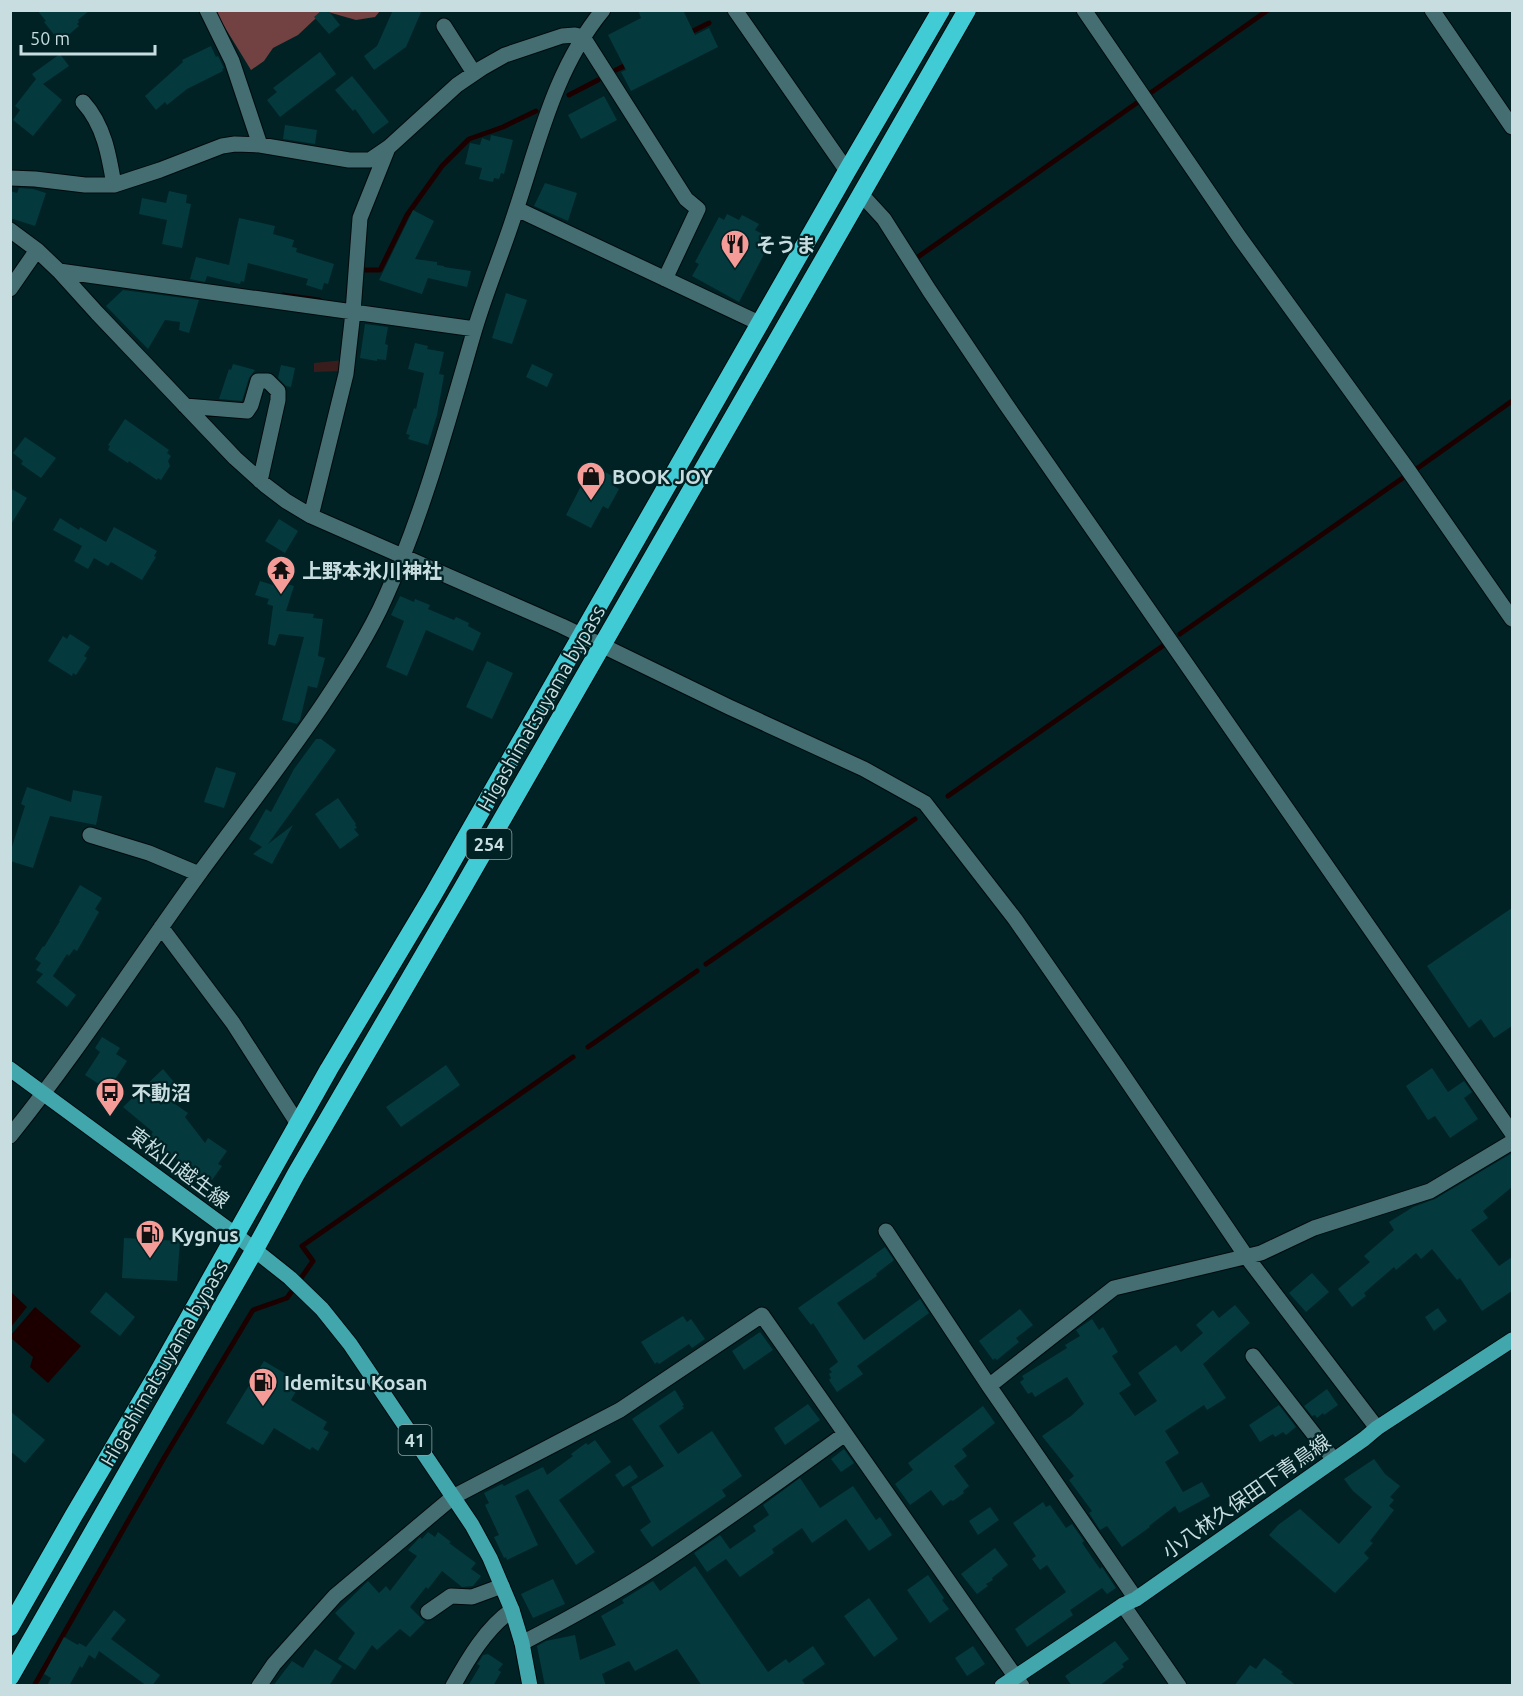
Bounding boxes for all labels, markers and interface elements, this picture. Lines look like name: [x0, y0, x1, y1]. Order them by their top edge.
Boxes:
scale bar: [21, 18, 154, 56]
text: 50 m: [30, 28, 70, 48]
restaurant icon: そうま: [719, 228, 751, 270]
place label: そうま: [756, 233, 816, 256]
shop icon: BOOK JOY: [575, 460, 607, 502]
place label: BOOK JOY: [612, 465, 713, 488]
temple icon: 上野本氷川神社: [265, 554, 297, 596]
place label: 上野本氷川神社: [302, 559, 442, 582]
street label: Higashimatsuyama bypass: [473, 601, 609, 815]
road number: 254: [466, 829, 512, 859]
bus stop icon: 不動沼: [94, 1076, 126, 1118]
place label: 不動沼: [131, 1081, 191, 1104]
street label: 東松山越生線: [124, 1122, 234, 1212]
fuel station icon: Kygnus: [134, 1218, 166, 1260]
place label: Kygnus: [171, 1223, 239, 1246]
street label: Higashimatsuyama bypass: [96, 1256, 232, 1470]
fuel station icon: Idemitsu Kosan: [247, 1366, 279, 1408]
place label: Idemitsu Kosan: [284, 1371, 428, 1394]
road number: 41: [398, 1425, 432, 1455]
street label: 小八林久保田下青鳥線: [1157, 1429, 1335, 1563]

